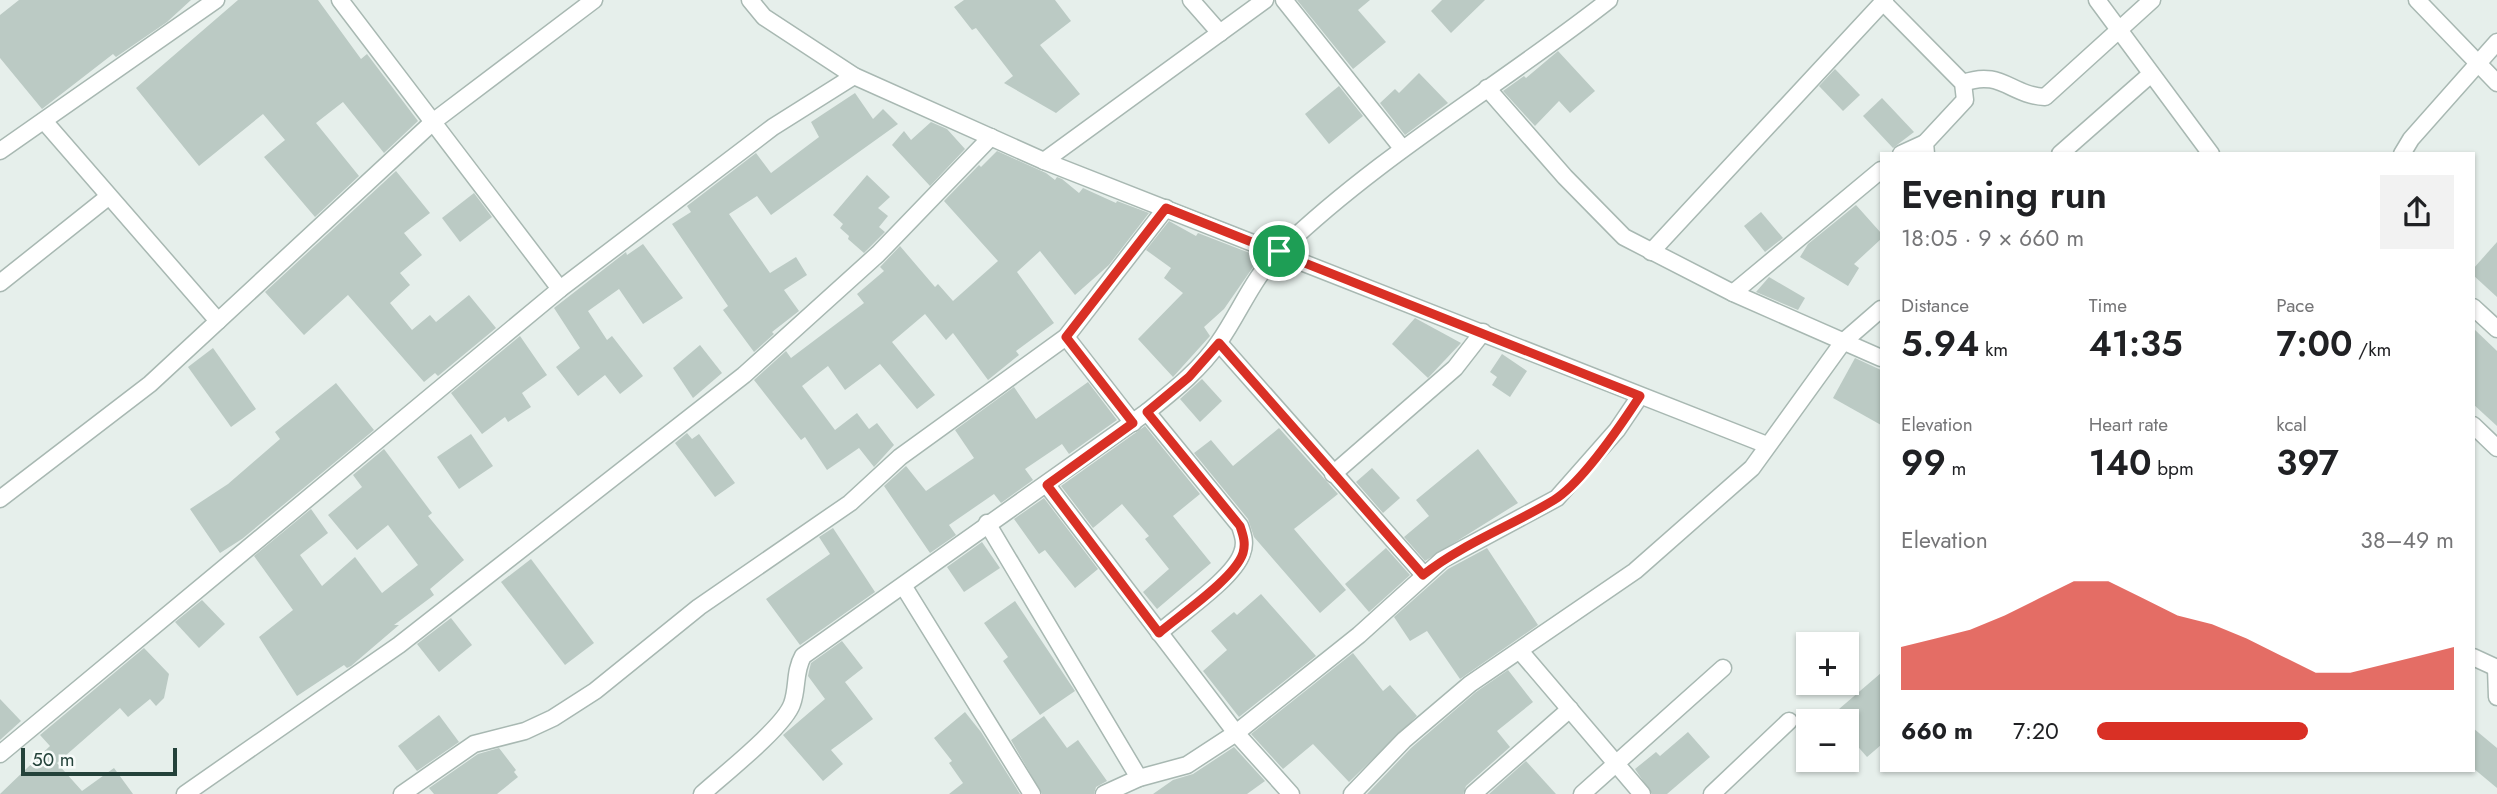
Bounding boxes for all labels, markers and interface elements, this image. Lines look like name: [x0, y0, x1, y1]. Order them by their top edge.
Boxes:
text: Evening run: [1901, 167, 2107, 222]
button: share: [2380, 175, 2454, 249]
pin: [1249, 221, 1309, 281]
text: 18:05 · 9 × 660 m: [1901, 221, 2084, 255]
icon: arrive: [1260, 232, 1298, 270]
text: Distance: [1901, 292, 1969, 319]
text: Time: [2089, 292, 2127, 319]
text: Pace: [2276, 292, 2314, 319]
text: 5.94: [1901, 319, 1979, 369]
text: 41:35: [2089, 319, 2183, 369]
text: 7:00: [2276, 319, 2353, 369]
text: km: [1979, 336, 2008, 363]
text: /km: [2353, 336, 2391, 363]
text: Elevation: [1901, 411, 1973, 438]
text: Heart rate: [2089, 411, 2168, 438]
text: kcal: [2276, 411, 2307, 438]
text: 99: [1901, 438, 1946, 488]
text: 140: [2089, 438, 2152, 488]
text: 397: [2276, 438, 2339, 488]
text: m: [1946, 455, 1966, 482]
text: bpm: [2152, 455, 2194, 482]
text: Elevation: [1901, 523, 1988, 557]
text: 38–49 m: [2360, 523, 2454, 557]
map controls: [1796, 632, 1859, 772]
button: +: [1796, 632, 1859, 695]
button: −: [1796, 709, 1859, 772]
text: 660 m: [1901, 714, 1973, 748]
text: 7:20: [2013, 714, 2059, 748]
scale bar: [21, 745, 177, 777]
text: 50 m: [32, 746, 75, 773]

